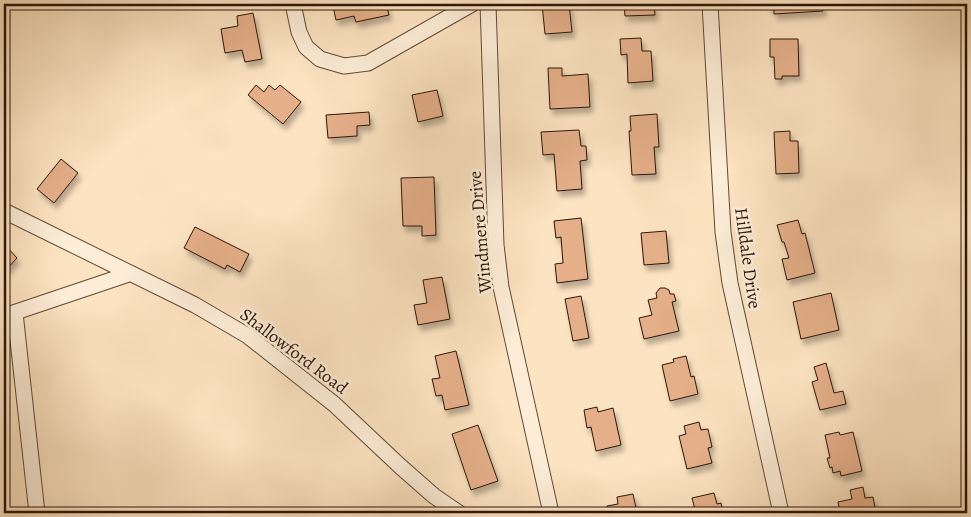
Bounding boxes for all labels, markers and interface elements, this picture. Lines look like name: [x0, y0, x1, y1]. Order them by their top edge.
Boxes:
street label: Windmere Drive: [463, 170, 497, 295]
street label: Hilldale Drive: [729, 206, 767, 310]
street label: Shallowford Road: [235, 302, 353, 400]

